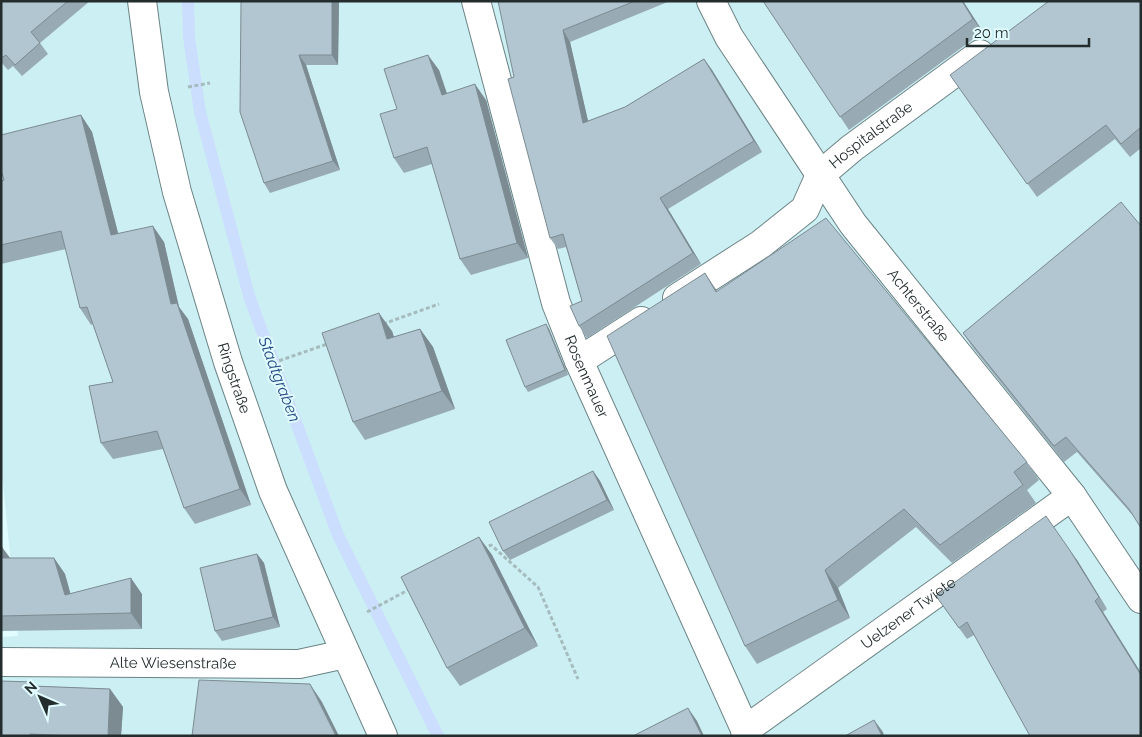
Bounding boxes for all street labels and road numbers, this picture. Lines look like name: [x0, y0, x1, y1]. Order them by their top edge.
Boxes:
street label: Hospitalstraße: [826, 98, 916, 172]
street label: Achterstraße: [884, 265, 953, 346]
street label: Rosenmauer: [561, 333, 613, 421]
street label: Ringstraße: [214, 340, 254, 416]
street label: Uelzener Twiete: [858, 573, 959, 653]
street label: Alte Wiesenstraße: [110, 654, 237, 673]

